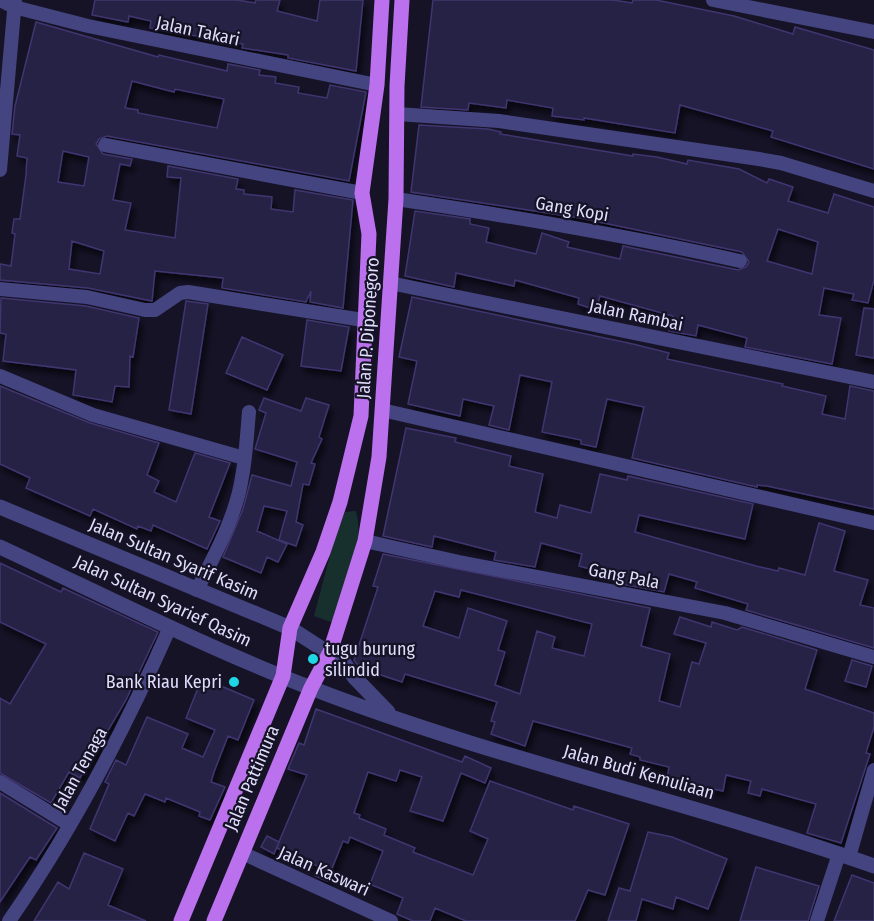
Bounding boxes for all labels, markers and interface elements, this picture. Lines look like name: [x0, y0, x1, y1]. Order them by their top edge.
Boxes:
street label: Jalan Takari: [154, 11, 242, 51]
street label: Gang Kopi: [534, 192, 610, 226]
street label: Jalan P. Diponegoro: [352, 257, 384, 399]
street label: Jalan Rambai: [587, 294, 685, 336]
street label: Jalan Sultan Syarif Kasim: [86, 513, 262, 605]
street label: Jalan Sultan Syarief Qasim: [71, 550, 255, 652]
street label: Gang Pala: [587, 558, 662, 594]
place label: tugu burung silindid: [325, 638, 415, 681]
marker: tugu burung silindid: [306, 652, 320, 666]
place label: Bank Riau Kepri: [106, 671, 222, 693]
marker: Bank Riau Kepri: [227, 675, 241, 689]
street label: Jalan Pattimura: [220, 722, 284, 834]
street label: Jalan Tenaga: [48, 723, 112, 815]
street label: Jalan Budi Kemuliaan: [561, 740, 717, 804]
street label: Jalan Kaswari: [275, 841, 373, 901]

